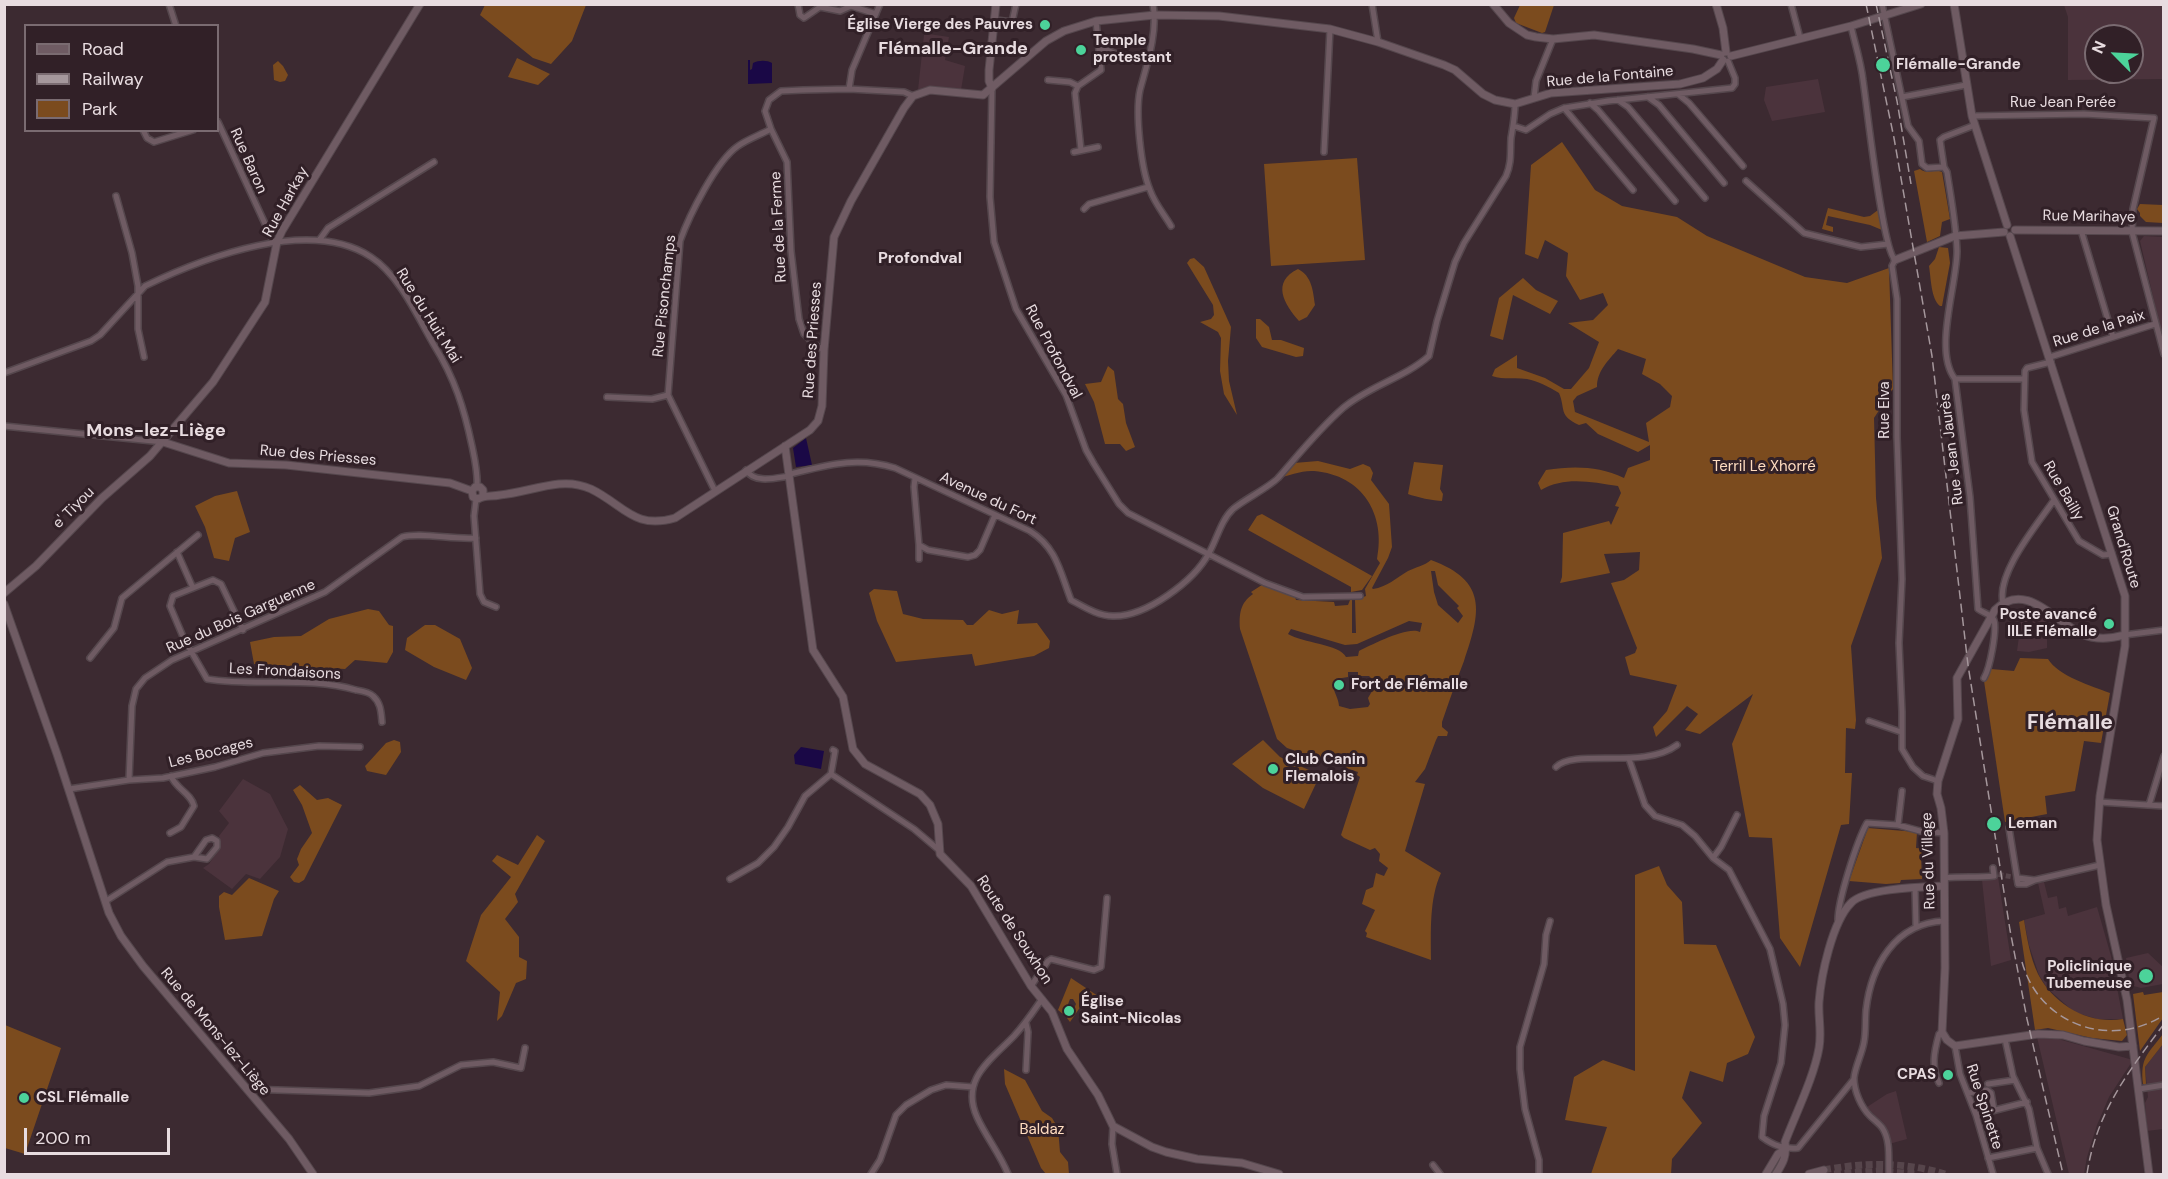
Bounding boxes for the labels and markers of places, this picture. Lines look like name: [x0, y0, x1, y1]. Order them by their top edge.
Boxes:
place label: Église Vierge des Pauvres: [847, 16, 1033, 34]
marker: Église Vierge des Pauvres: [1038, 18, 1052, 32]
place label: Temple protestant: [1093, 32, 1172, 67]
marker: Temple protestant: [1074, 43, 1088, 57]
marker: Flémalle-Grande: [1874, 56, 1892, 74]
place label: Flémalle-Grande: [1896, 56, 2021, 74]
place label: Poste avancé IILE Flémalle: [2000, 606, 2097, 641]
marker: Poste avancé IILE Flémalle: [2102, 617, 2116, 631]
place label: Fort de Flémalle: [1351, 676, 1468, 694]
marker: Fort de Flémalle: [1332, 678, 1346, 692]
place label: Club Canin Flemalois: [1285, 751, 1365, 786]
marker: Club Canin Flemalois: [1266, 762, 1280, 776]
marker: Leman: [1985, 815, 2003, 833]
place label: Leman: [2008, 815, 2057, 833]
place label: Policlinique Tubemeuse: [2046, 958, 2132, 993]
marker: Policlinique Tubemeuse: [2137, 967, 2155, 985]
place label: Église Saint-Nicolas: [1081, 993, 1181, 1028]
marker: Église Saint-Nicolas: [1062, 1004, 1076, 1018]
place label: CPAS: [1897, 1066, 1936, 1084]
marker: CPAS: [1941, 1068, 1955, 1082]
place label: CSL Flémalle: [36, 1089, 129, 1107]
marker: CSL Flémalle: [17, 1091, 31, 1105]

